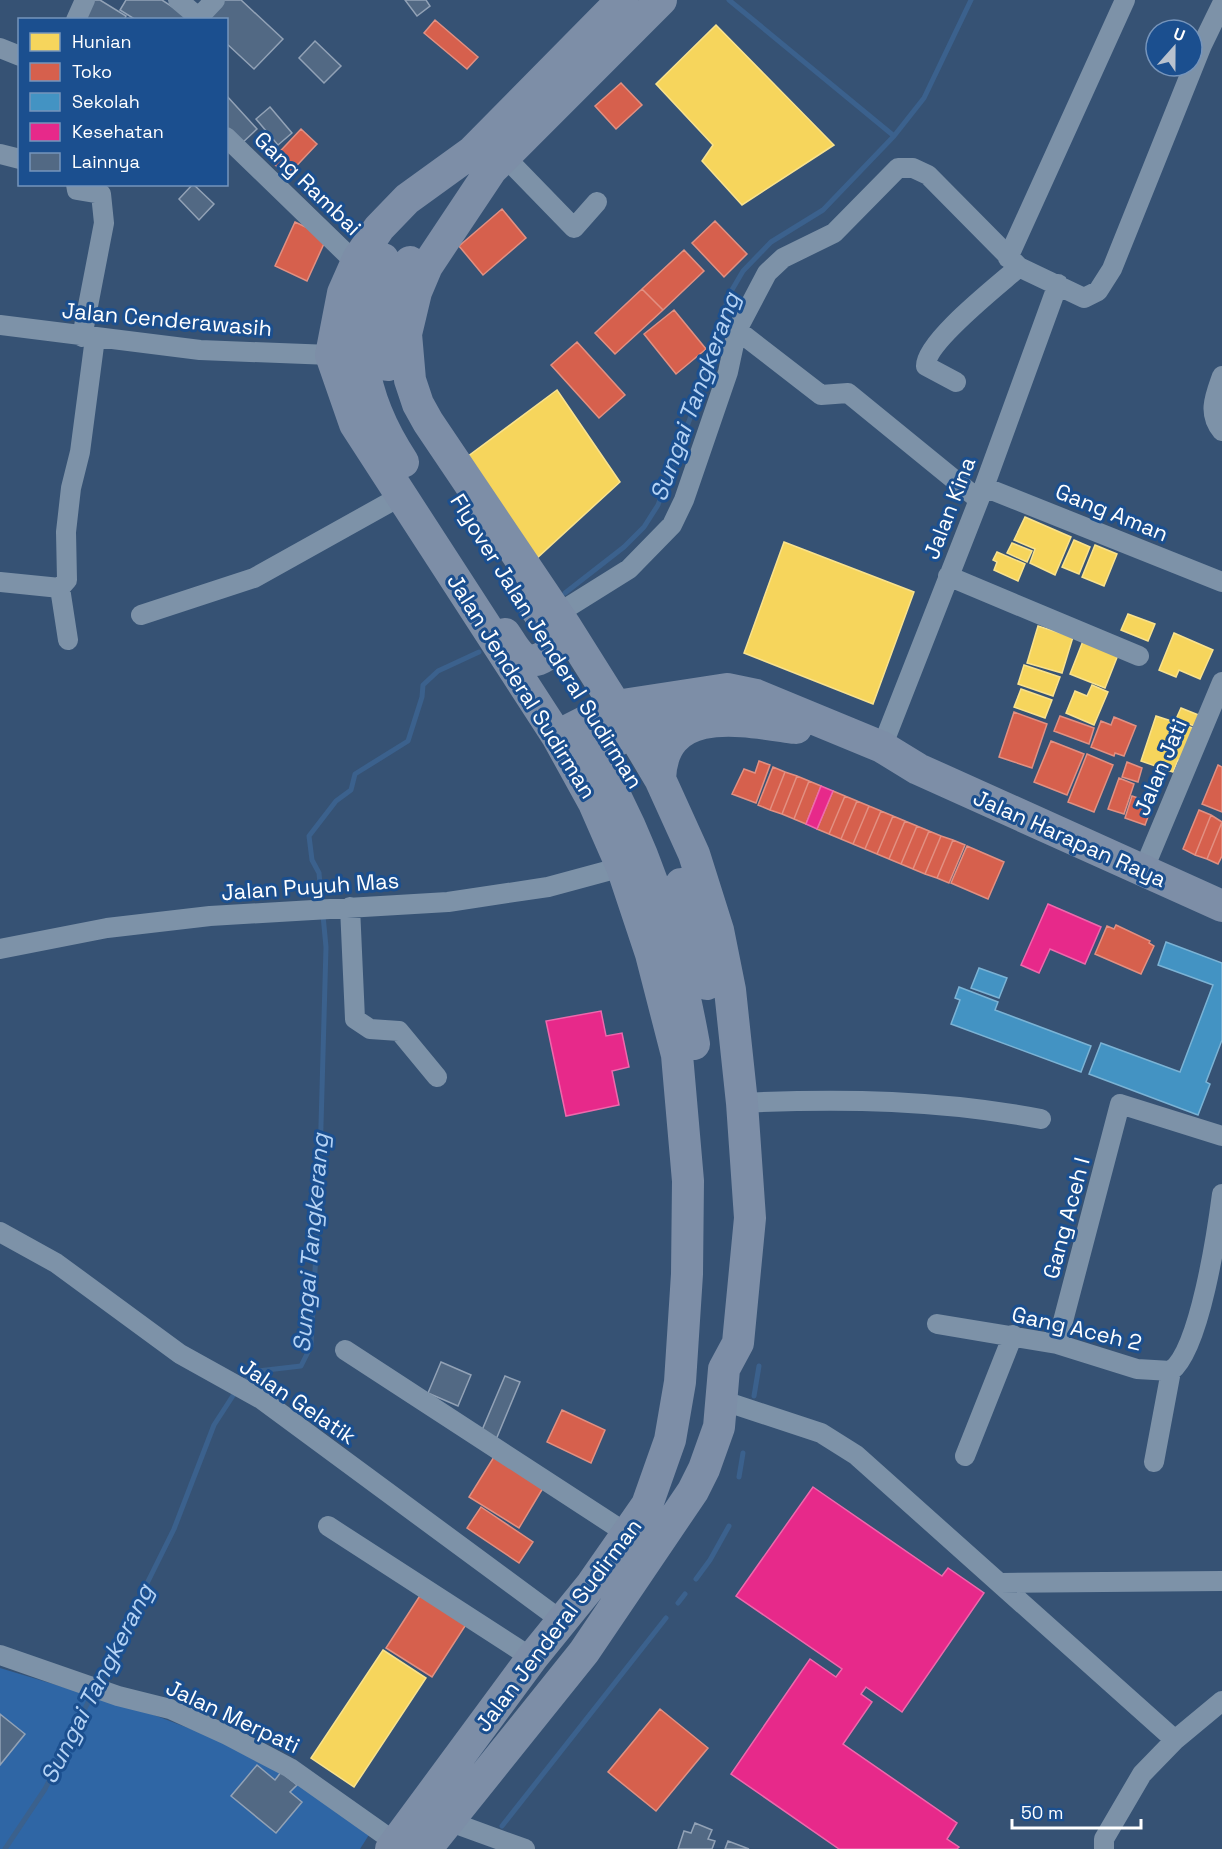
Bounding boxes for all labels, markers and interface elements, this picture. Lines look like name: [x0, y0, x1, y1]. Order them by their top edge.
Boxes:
legend: [18, 18, 228, 186]
north arrow: [1144, 18, 1204, 78]
text: U: [1170, 23, 1188, 46]
text: Hunian: [72, 30, 132, 53]
text: Toko: [72, 60, 112, 83]
text: Sekolah: [72, 90, 140, 113]
text: Kesehatan: [72, 120, 164, 143]
street label: Gang Rambai: [249, 125, 367, 241]
text: Lainnya: [72, 150, 140, 173]
water label: Sungai Tangkerang: [642, 287, 747, 505]
street label: Jalan Cenderawasih: [61, 296, 273, 342]
street label: Jalan Kina: [917, 453, 981, 563]
street label: Gang Aman: [1052, 477, 1172, 547]
street label: Flyover Jalan Jenderal Sudirman: [445, 489, 649, 793]
street label: Jalan Jenderal Sudirman: [442, 569, 602, 803]
street label: Jalan Jati: [1127, 714, 1193, 820]
street label: Jalan Harapan Raya: [969, 783, 1171, 893]
street label: Jalan Puyuh Mas: [220, 866, 400, 906]
water label: Sungai Tangkerang: [285, 1131, 336, 1354]
street label: Gang Aceh I: [1036, 1154, 1096, 1282]
street label: Gang Aceh 2: [1009, 1299, 1145, 1357]
street label: Jalan Gelatik: [234, 1352, 362, 1450]
street label: Jalan Jenderal Sudirman: [469, 1513, 647, 1737]
water label: Sungai Tangkerang: [33, 1577, 161, 1789]
street label: Jalan Merpati: [162, 1673, 304, 1759]
scale bar: [1012, 1792, 1141, 1830]
text: 50 m: [1021, 1801, 1063, 1824]

